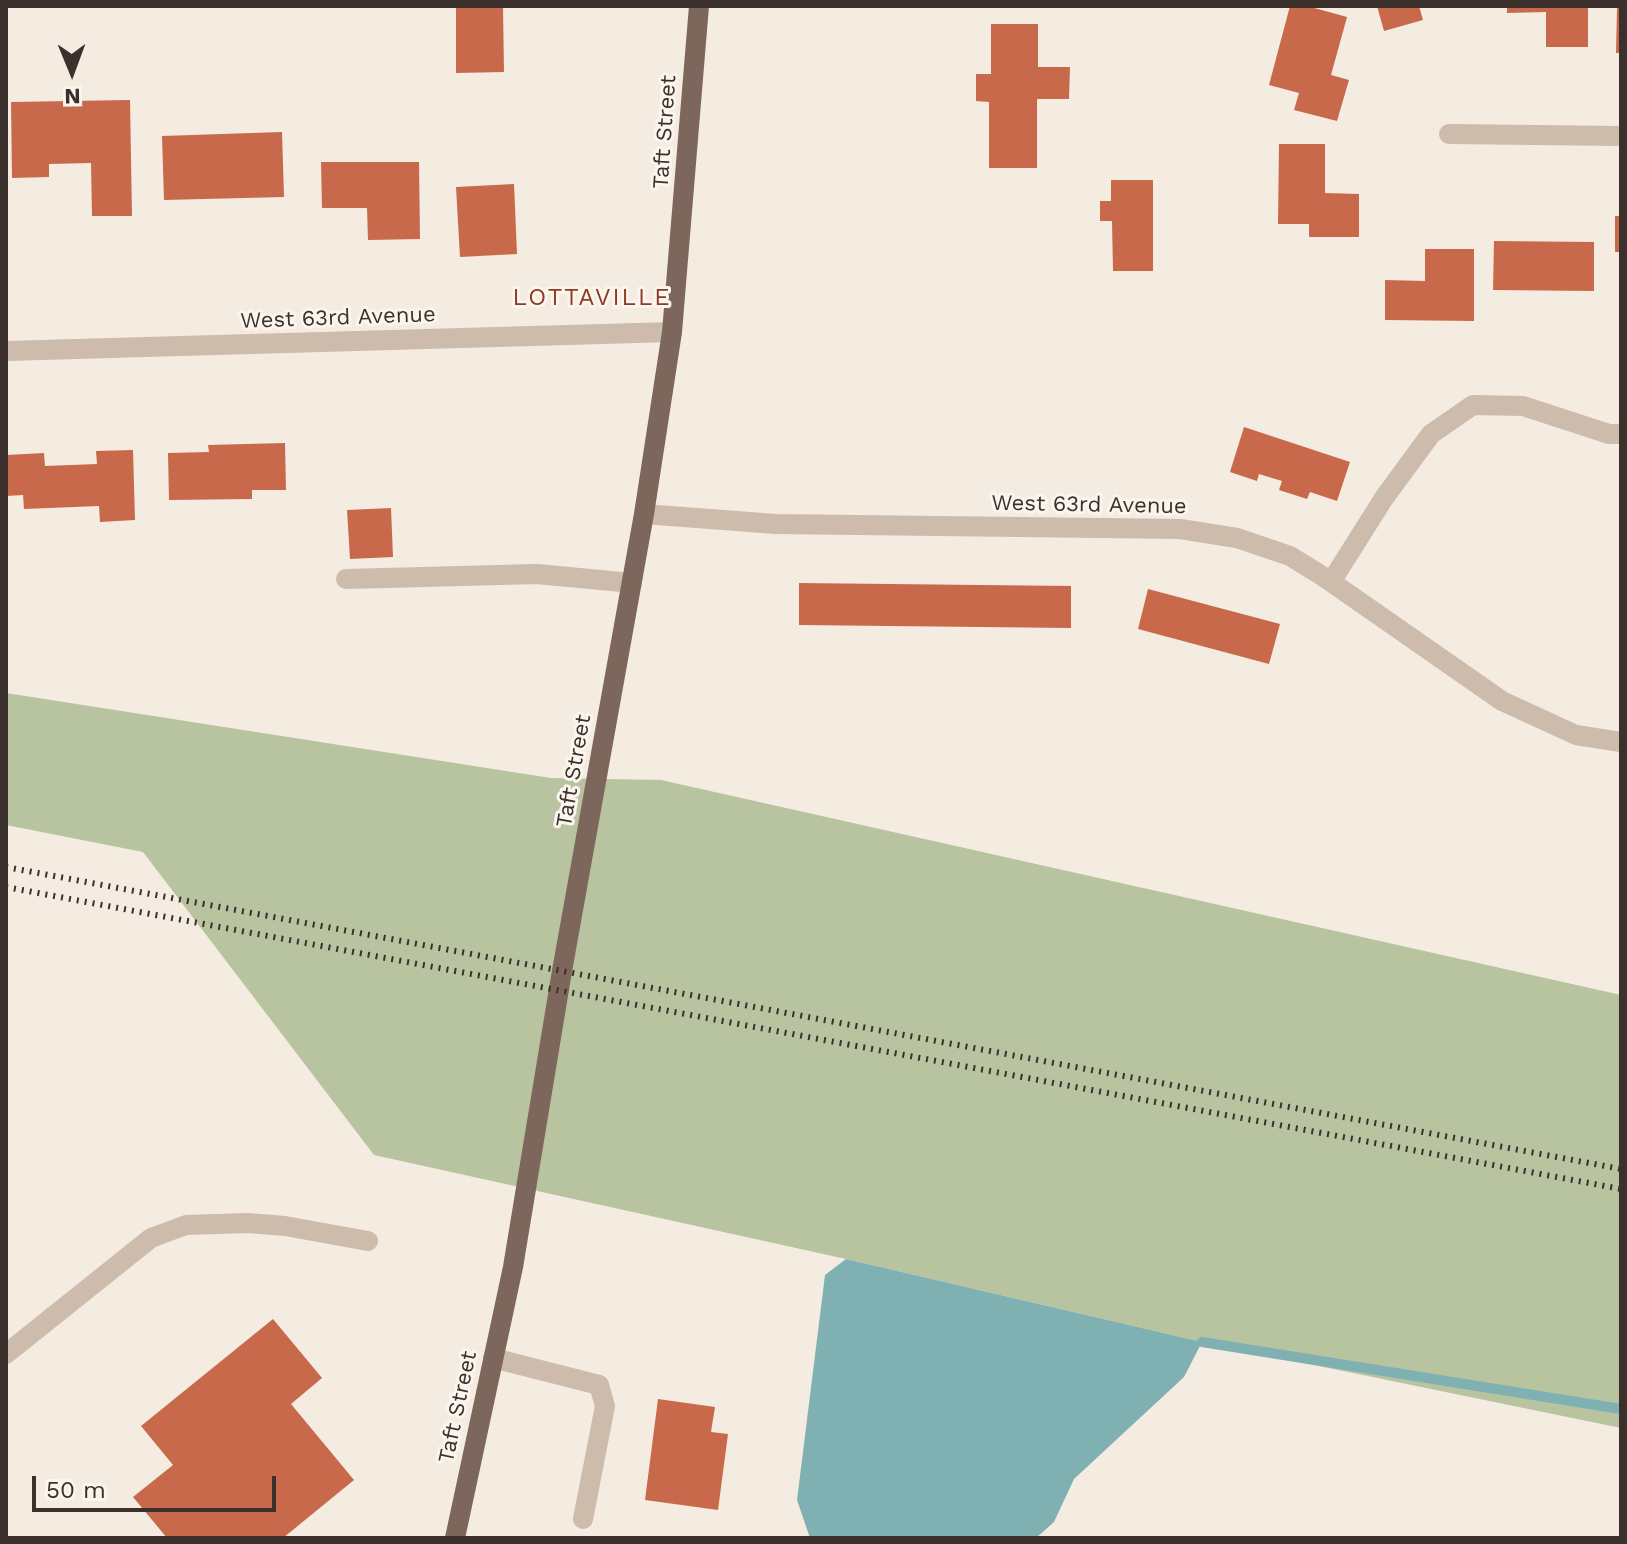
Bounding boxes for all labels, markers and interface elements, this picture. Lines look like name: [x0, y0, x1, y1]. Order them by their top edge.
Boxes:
north arrow: [32, 32, 112, 112]
street label: Taft Street: [648, 74, 682, 190]
text: N: [64, 84, 81, 109]
district label: LOTTAVILLE: [512, 284, 672, 312]
street label: West 63rd Avenue: [240, 301, 436, 335]
street label: West 63rd Avenue: [991, 490, 1187, 520]
street label: Taft Street: [551, 713, 597, 829]
street label: Taft Street: [433, 1349, 483, 1465]
scale bar: [36, 1460, 280, 1510]
text: 50 m: [46, 1476, 106, 1504]

